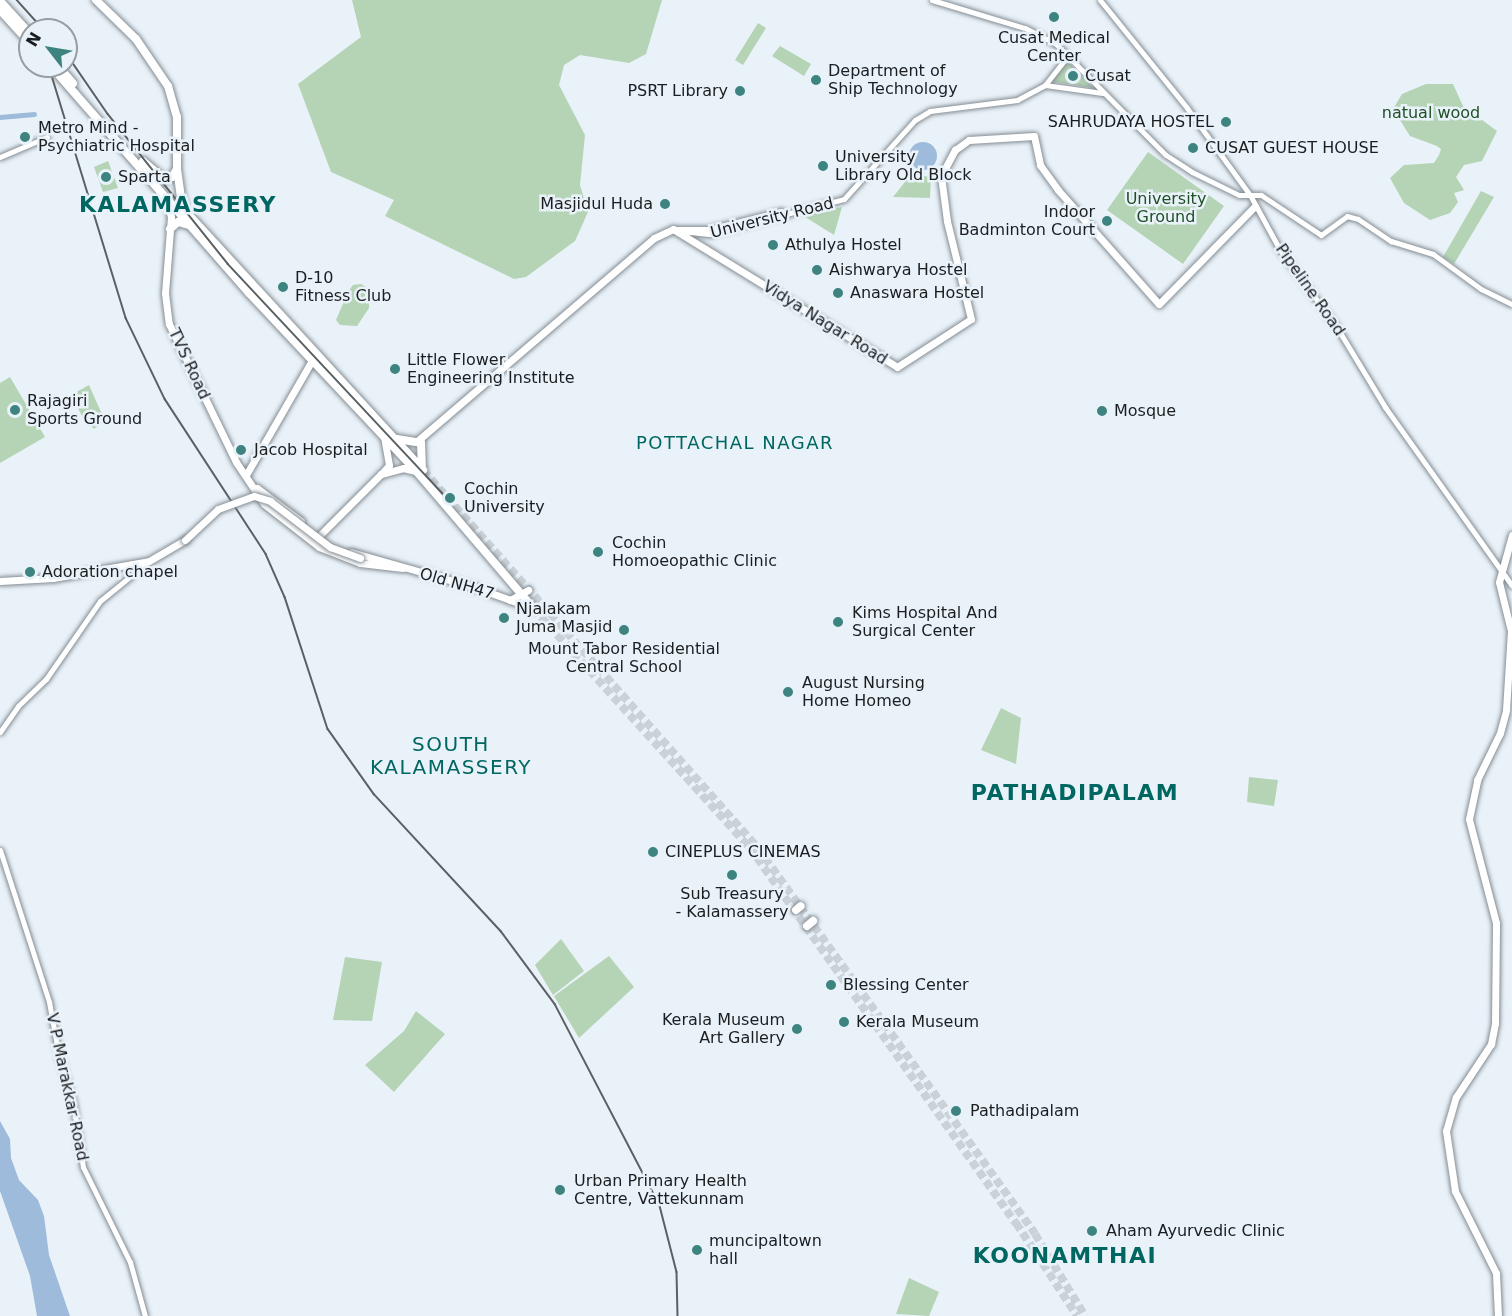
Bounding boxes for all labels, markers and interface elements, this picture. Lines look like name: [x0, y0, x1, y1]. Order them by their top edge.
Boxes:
marker: Cusat Medical Center: [1045, 8, 1063, 26]
north arrow: [18, 18, 78, 78]
place label: Cusat Medical Center: [998, 28, 1110, 66]
text: N: [22, 29, 45, 50]
place label: Department of Ship Technology: [828, 61, 958, 99]
place label: Cusat: [1085, 66, 1131, 86]
marker: Cusat: [1066, 69, 1080, 83]
marker: Department of Ship Technology: [809, 73, 823, 87]
place label: PSRT Library: [627, 81, 728, 101]
marker: PSRT Library: [733, 84, 747, 98]
park label: natual wood: [1382, 103, 1480, 123]
place label: SAHRUDAYA HOSTEL: [1048, 112, 1214, 132]
marker: SAHRUDAYA HOSTEL: [1219, 115, 1233, 129]
place label: Metro Mind - Psychiatric Hospital: [38, 118, 195, 156]
marker: Metro Mind - Psychiatric Hospital: [16, 128, 34, 146]
place label: CUSAT GUEST HOUSE: [1205, 138, 1379, 158]
marker: CUSAT GUEST HOUSE: [1186, 141, 1200, 155]
place label: University Library Old Block: [835, 147, 972, 185]
marker: University Library Old Block: [816, 159, 830, 173]
place label: Sparta: [118, 167, 171, 187]
marker: Sparta: [99, 170, 113, 184]
park label: University Ground: [1126, 189, 1206, 227]
district label: KALAMASSERY: [79, 192, 277, 218]
street label: University Road: [709, 193, 835, 243]
place label: Masjidul Huda: [540, 194, 653, 214]
marker: Masjidul Huda: [658, 197, 672, 211]
place label: Indoor Badminton Court: [959, 202, 1095, 240]
marker: Indoor Badminton Court: [1100, 214, 1114, 228]
place label: Athulya Hostel: [785, 235, 902, 255]
marker: Athulya Hostel: [766, 238, 780, 252]
street label: Pipeline Road: [1271, 240, 1349, 340]
place label: Aishwarya Hostel: [829, 260, 967, 280]
marker: Aishwarya Hostel: [810, 263, 824, 277]
place label: D-10 Fitness Club: [295, 268, 391, 306]
street label: Vidya Nagar Road: [759, 277, 891, 369]
marker: D-10 Fitness Club: [276, 280, 290, 294]
place label: Anaswara Hostel: [850, 283, 984, 303]
marker: Anaswara Hostel: [831, 286, 845, 300]
street label: TVS Road: [164, 325, 214, 403]
place label: Little Flower Engineering Institute: [407, 350, 575, 388]
marker: Little Flower Engineering Institute: [388, 362, 402, 376]
place label: Rajagiri Sports Ground: [27, 391, 142, 429]
place label: Mosque: [1114, 401, 1176, 421]
marker: Rajagiri Sports Ground: [8, 403, 22, 417]
marker: Mosque: [1095, 404, 1109, 418]
district label: POTTACHAL NAGAR: [636, 432, 834, 454]
place label: Jacob Hospital: [254, 440, 368, 460]
marker: Jacob Hospital: [232, 441, 250, 459]
place label: Cochin University: [464, 479, 545, 517]
marker: Cochin University: [441, 489, 459, 507]
place label: Cochin Homoeopathic Clinic: [612, 533, 777, 571]
marker: Cochin Homoeopathic Clinic: [589, 543, 607, 561]
place label: Adoration chapel: [42, 562, 178, 582]
street label: Old NH47: [418, 564, 496, 604]
marker: Adoration chapel: [23, 565, 37, 579]
place label: Njalakam Juma Masjid: [516, 599, 612, 637]
place label: Kims Hospital And Surgical Center: [852, 603, 998, 641]
marker: Njalakam Juma Masjid: [497, 611, 511, 625]
marker: Kims Hospital And Surgical Center: [829, 613, 847, 631]
marker: Mount Tabor Residential Central School: [617, 623, 631, 637]
place label: Mount Tabor Residential Central School: [528, 639, 720, 677]
place label: August Nursing Home Homeo: [802, 673, 925, 711]
marker: August Nursing Home Homeo: [779, 683, 797, 701]
district label: SOUTH KALAMASSERY: [370, 732, 532, 779]
district label: PATHADIPALAM: [971, 780, 1179, 806]
place label: CINEPLUS CINEMAS: [665, 842, 821, 862]
marker: CINEPLUS CINEMAS: [646, 845, 660, 859]
marker: Sub Treasury - Kalamassery: [725, 868, 739, 882]
place label: Sub Treasury - Kalamassery: [675, 884, 789, 922]
place label: Blessing Center: [843, 975, 969, 995]
marker: Blessing Center: [824, 978, 838, 992]
place label: Kerala Museum Art Gallery: [662, 1010, 785, 1048]
street label: V P Marakkar Road: [42, 1011, 92, 1163]
place label: Kerala Museum: [856, 1012, 979, 1032]
marker: Kerala Museum: [837, 1015, 851, 1029]
marker: Kerala Museum Art Gallery: [790, 1022, 804, 1036]
place label: Pathadipalam: [970, 1101, 1079, 1121]
marker: Pathadipalam: [947, 1102, 965, 1120]
place label: Urban Primary Health Centre, Vattekunnam: [574, 1171, 747, 1209]
marker: Urban Primary Health Centre, Vattekunnam: [551, 1181, 569, 1199]
place label: Aham Ayurvedic Clinic: [1106, 1221, 1285, 1241]
marker: Aham Ayurvedic Clinic: [1083, 1222, 1101, 1240]
place label: muncipaltown hall: [709, 1231, 822, 1269]
marker: muncipaltown hall: [690, 1243, 704, 1257]
district label: KOONAMTHAI: [973, 1243, 1157, 1269]

